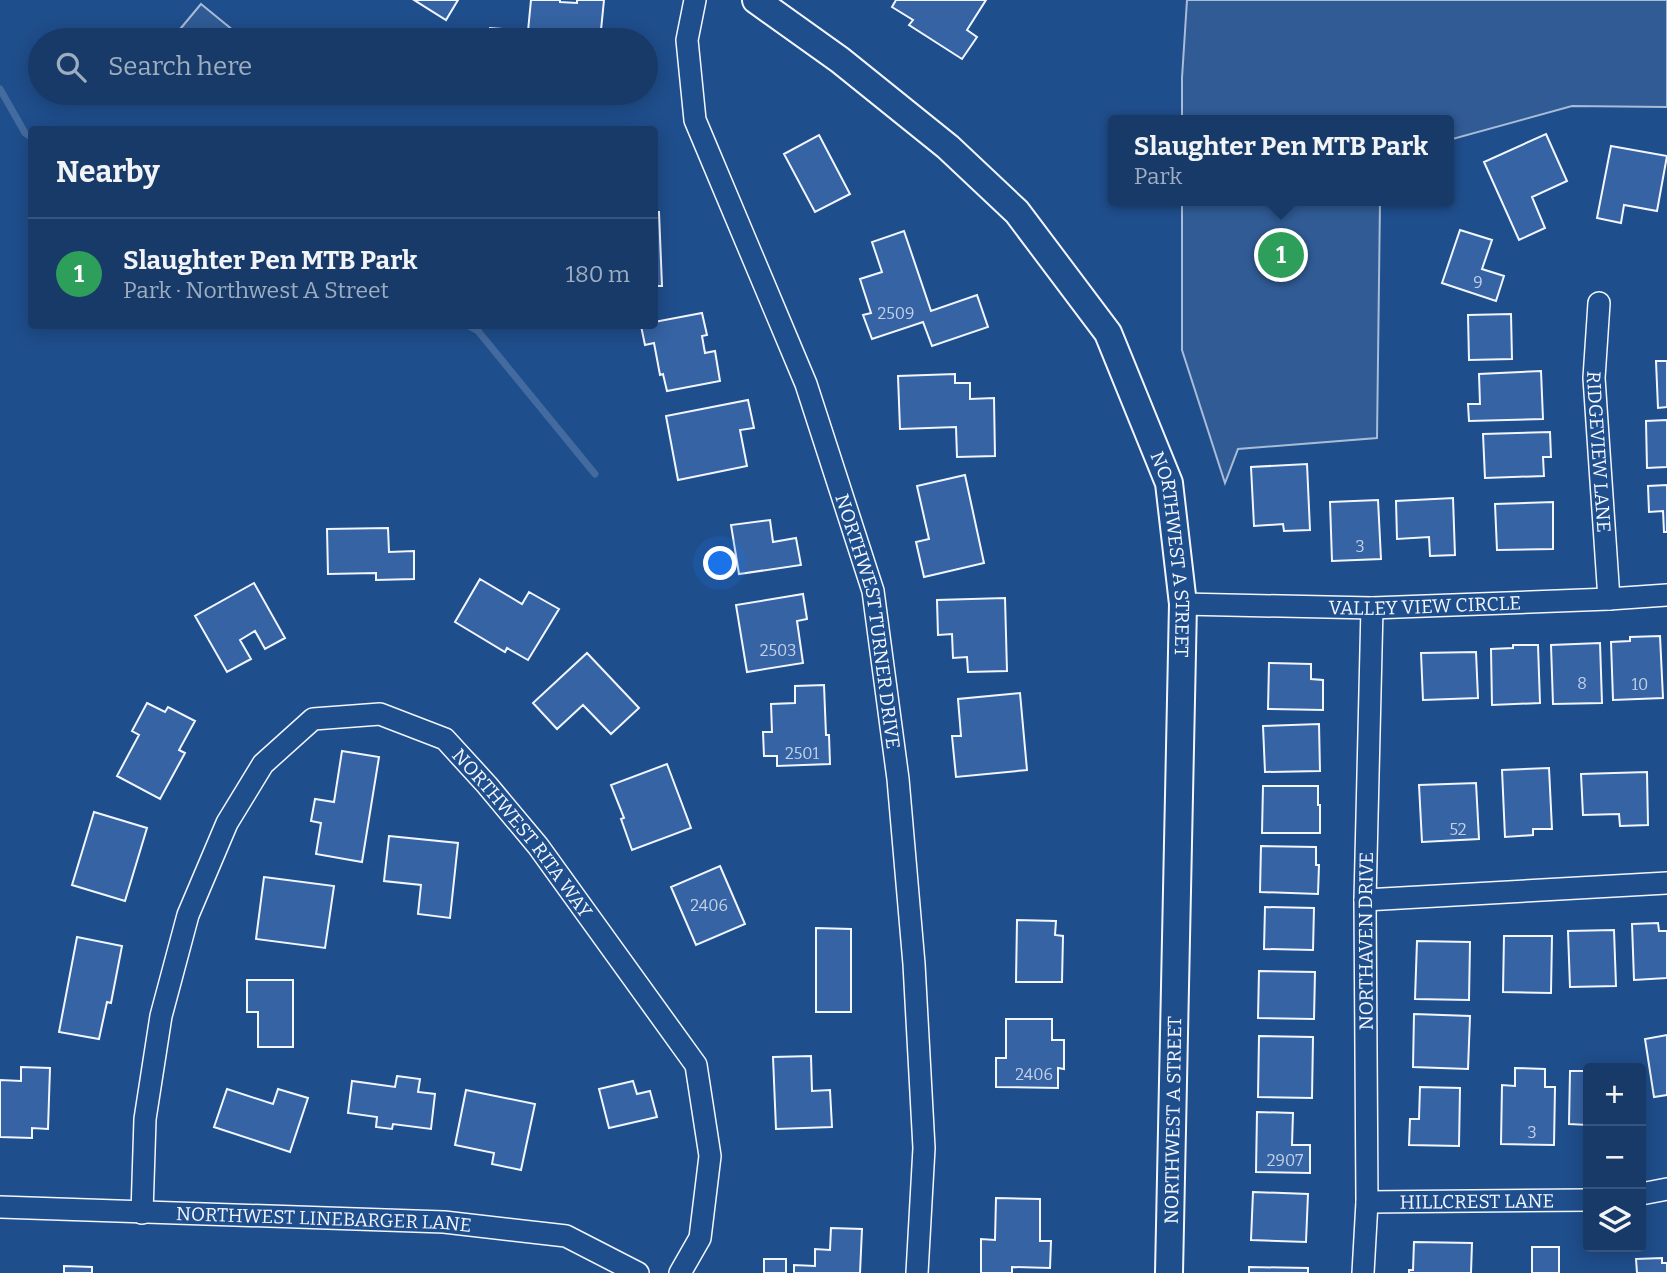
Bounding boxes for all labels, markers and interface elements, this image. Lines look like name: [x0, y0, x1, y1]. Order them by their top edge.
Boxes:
search box: [28, 28, 658, 105]
icon: search: [52, 48, 90, 86]
text: Search here: [108, 51, 252, 82]
popup: [1108, 115, 1454, 206]
text: Slaughter Pen MTB Park: [1134, 131, 1428, 162]
text: Nearby: [56, 154, 160, 190]
text: Park: [1134, 162, 1182, 190]
pin: 1: [1258, 229, 1304, 281]
text: Slaughter Pen MTB Park: [123, 245, 417, 276]
text: 1: [74, 260, 84, 288]
text: 180 m: [566, 260, 630, 288]
house number: 9: [1473, 273, 1483, 292]
text: Park · Northwest A Street: [123, 276, 389, 304]
house number: 2509: [878, 304, 914, 323]
street label: RIDGEVIEW LANE: [1582, 370, 1616, 533]
street label: NORTHWEST A STREET: [1146, 448, 1195, 658]
street label: NORTHWEST TURNER DRIVE: [831, 491, 905, 750]
house number: 3: [1355, 537, 1365, 556]
your location: [703, 546, 737, 580]
street label: VALLEY VIEW CIRCLE: [1328, 591, 1522, 620]
house number: 2503: [760, 641, 796, 660]
house number: 8: [1577, 674, 1587, 693]
house number: 10: [1632, 675, 1648, 694]
street label: NORTHWEST RITA WAY: [448, 744, 598, 923]
house number: 2501: [785, 744, 819, 763]
house number: 52: [1450, 820, 1466, 839]
street label: NORTHAVEN DRIVE: [1353, 852, 1378, 1030]
house number: 2406: [690, 896, 728, 915]
street label: NORTHWEST A STREET: [1160, 1016, 1186, 1224]
map controls: [1583, 1063, 1646, 1252]
button: +: [1583, 1063, 1646, 1126]
house number: 2406: [1015, 1065, 1053, 1084]
house number: 3: [1527, 1123, 1537, 1142]
button: −: [1583, 1126, 1646, 1189]
house number: 2907: [1267, 1151, 1303, 1170]
street label: HILLCREST LANE: [1400, 1189, 1554, 1213]
button: layers: [1583, 1189, 1646, 1252]
street label: NORTHWEST LINEBARGER LANE: [176, 1201, 473, 1237]

